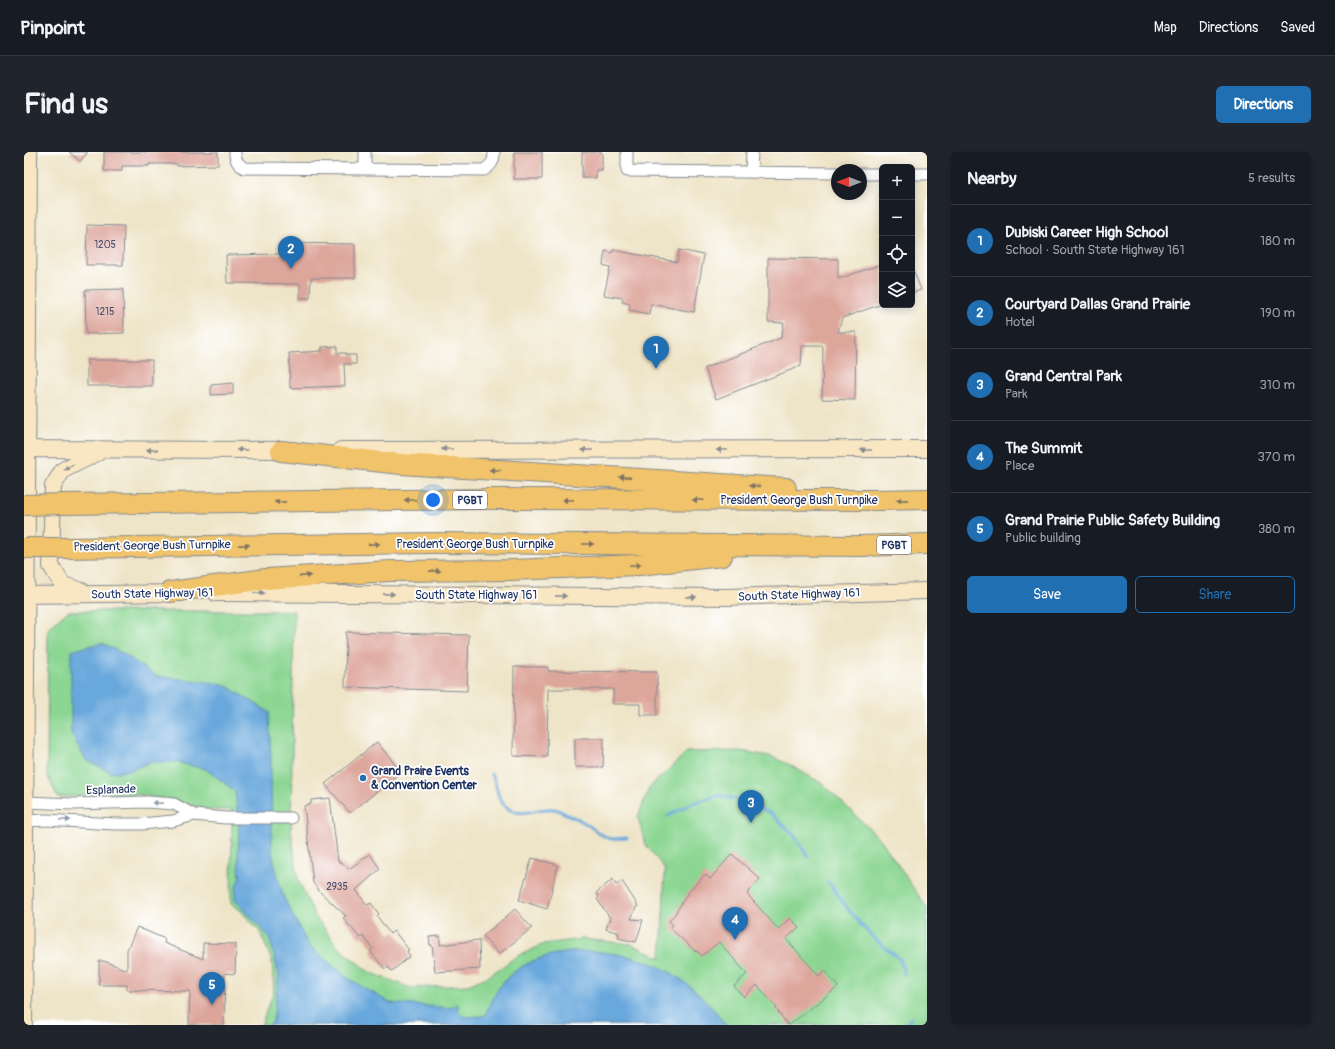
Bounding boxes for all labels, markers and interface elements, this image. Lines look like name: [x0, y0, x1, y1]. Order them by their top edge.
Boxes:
text: Pinpoint: [20, 16, 85, 40]
text: Map: [1154, 19, 1177, 36]
text: Directions: [1199, 19, 1258, 36]
text: Saved: [1280, 19, 1315, 36]
button: Directions: [1216, 86, 1311, 123]
text: Find us: [24, 87, 108, 122]
north arrow: [831, 164, 867, 200]
map controls: [879, 164, 915, 308]
button: +: [879, 164, 915, 200]
text: Nearby: [967, 168, 1016, 189]
text: 5 results: [1248, 170, 1295, 186]
button: −: [879, 200, 915, 236]
text: Dubiski Career High School: [1005, 223, 1169, 242]
text: 1: [977, 233, 983, 249]
text: 180 m: [1260, 233, 1295, 249]
pin: 2: [278, 236, 304, 269]
button: locate: [879, 236, 915, 272]
house number: 1205: [94, 239, 116, 251]
text: School · South State Highway 161: [1005, 242, 1185, 258]
button: layers: [879, 272, 915, 308]
text: Courtyard Dallas Grand Prairie: [1005, 295, 1190, 314]
text: 2: [976, 305, 984, 321]
text: 190 m: [1260, 305, 1295, 321]
house number: 1215: [96, 306, 114, 318]
text: Hotel: [1005, 314, 1035, 330]
pin: 1: [643, 336, 669, 369]
text: Grand Central Park: [1005, 367, 1122, 386]
text: 3: [976, 377, 984, 393]
text: 310 m: [1259, 377, 1295, 393]
text: Park: [1005, 386, 1028, 402]
text: The Summit: [1005, 439, 1082, 458]
one-way arrow: [440, 446, 453, 452]
one-way arrow: [145, 447, 158, 453]
one-way arrow: [235, 447, 248, 453]
one-way arrow: [580, 447, 593, 453]
one-way arrow: [715, 447, 728, 453]
one-way arrow: [859, 447, 872, 453]
text: 4: [976, 449, 984, 465]
text: 370 m: [1258, 449, 1295, 465]
text: Place: [1005, 458, 1034, 474]
one-way arrow: [63, 464, 75, 471]
one-way arrow: [489, 466, 501, 473]
one-way arrow: [618, 474, 631, 480]
one-way arrow: [749, 482, 761, 489]
your location: [423, 490, 443, 510]
road number: PGBT: [453, 491, 487, 509]
street label: President George Bush Turnpike: [720, 493, 878, 508]
one-way arrow: [896, 496, 908, 503]
one-way arrow: [403, 497, 416, 503]
one-way arrow: [561, 497, 574, 503]
one-way arrow: [691, 497, 704, 503]
one-way arrow: [273, 499, 286, 505]
text: Grand Prairie Public Safety Building: [1005, 511, 1220, 530]
text: 5: [976, 521, 984, 537]
text: 380 m: [1258, 521, 1295, 537]
text: Public building: [1005, 530, 1081, 546]
road number: PGBT: [877, 536, 911, 554]
street label: President George Bush Turnpike: [73, 537, 231, 555]
street label: President George Bush Turnpike: [396, 537, 554, 552]
one-way arrow: [368, 541, 381, 547]
one-way arrow: [582, 541, 595, 547]
one-way arrow: [238, 542, 251, 548]
one-way arrow: [629, 561, 641, 568]
one-way arrow: [429, 568, 442, 574]
one-way arrow: [299, 573, 311, 580]
button: Save: [967, 576, 1127, 613]
button: Share: [1135, 576, 1295, 613]
street label: South State Highway 161: [91, 585, 213, 603]
street label: South State Highway 161: [738, 585, 860, 605]
street label: South State Highway 161: [415, 588, 537, 603]
one-way arrow: [253, 590, 266, 596]
one-way arrow: [383, 591, 396, 597]
one-way arrow: [555, 593, 568, 599]
one-way arrow: [685, 594, 698, 600]
place label: Grand Praire Events & Convention Center: [371, 764, 478, 793]
marker: Grand Praire Events & Convention Center: [358, 773, 368, 783]
street label: Esplanade: [86, 782, 136, 798]
pin: 3: [738, 790, 764, 823]
one-way arrow: [152, 799, 164, 806]
one-way arrow: [59, 817, 72, 823]
house number: 2935: [326, 881, 348, 893]
pin: 4: [722, 907, 748, 940]
pin: 5: [199, 972, 225, 1005]

